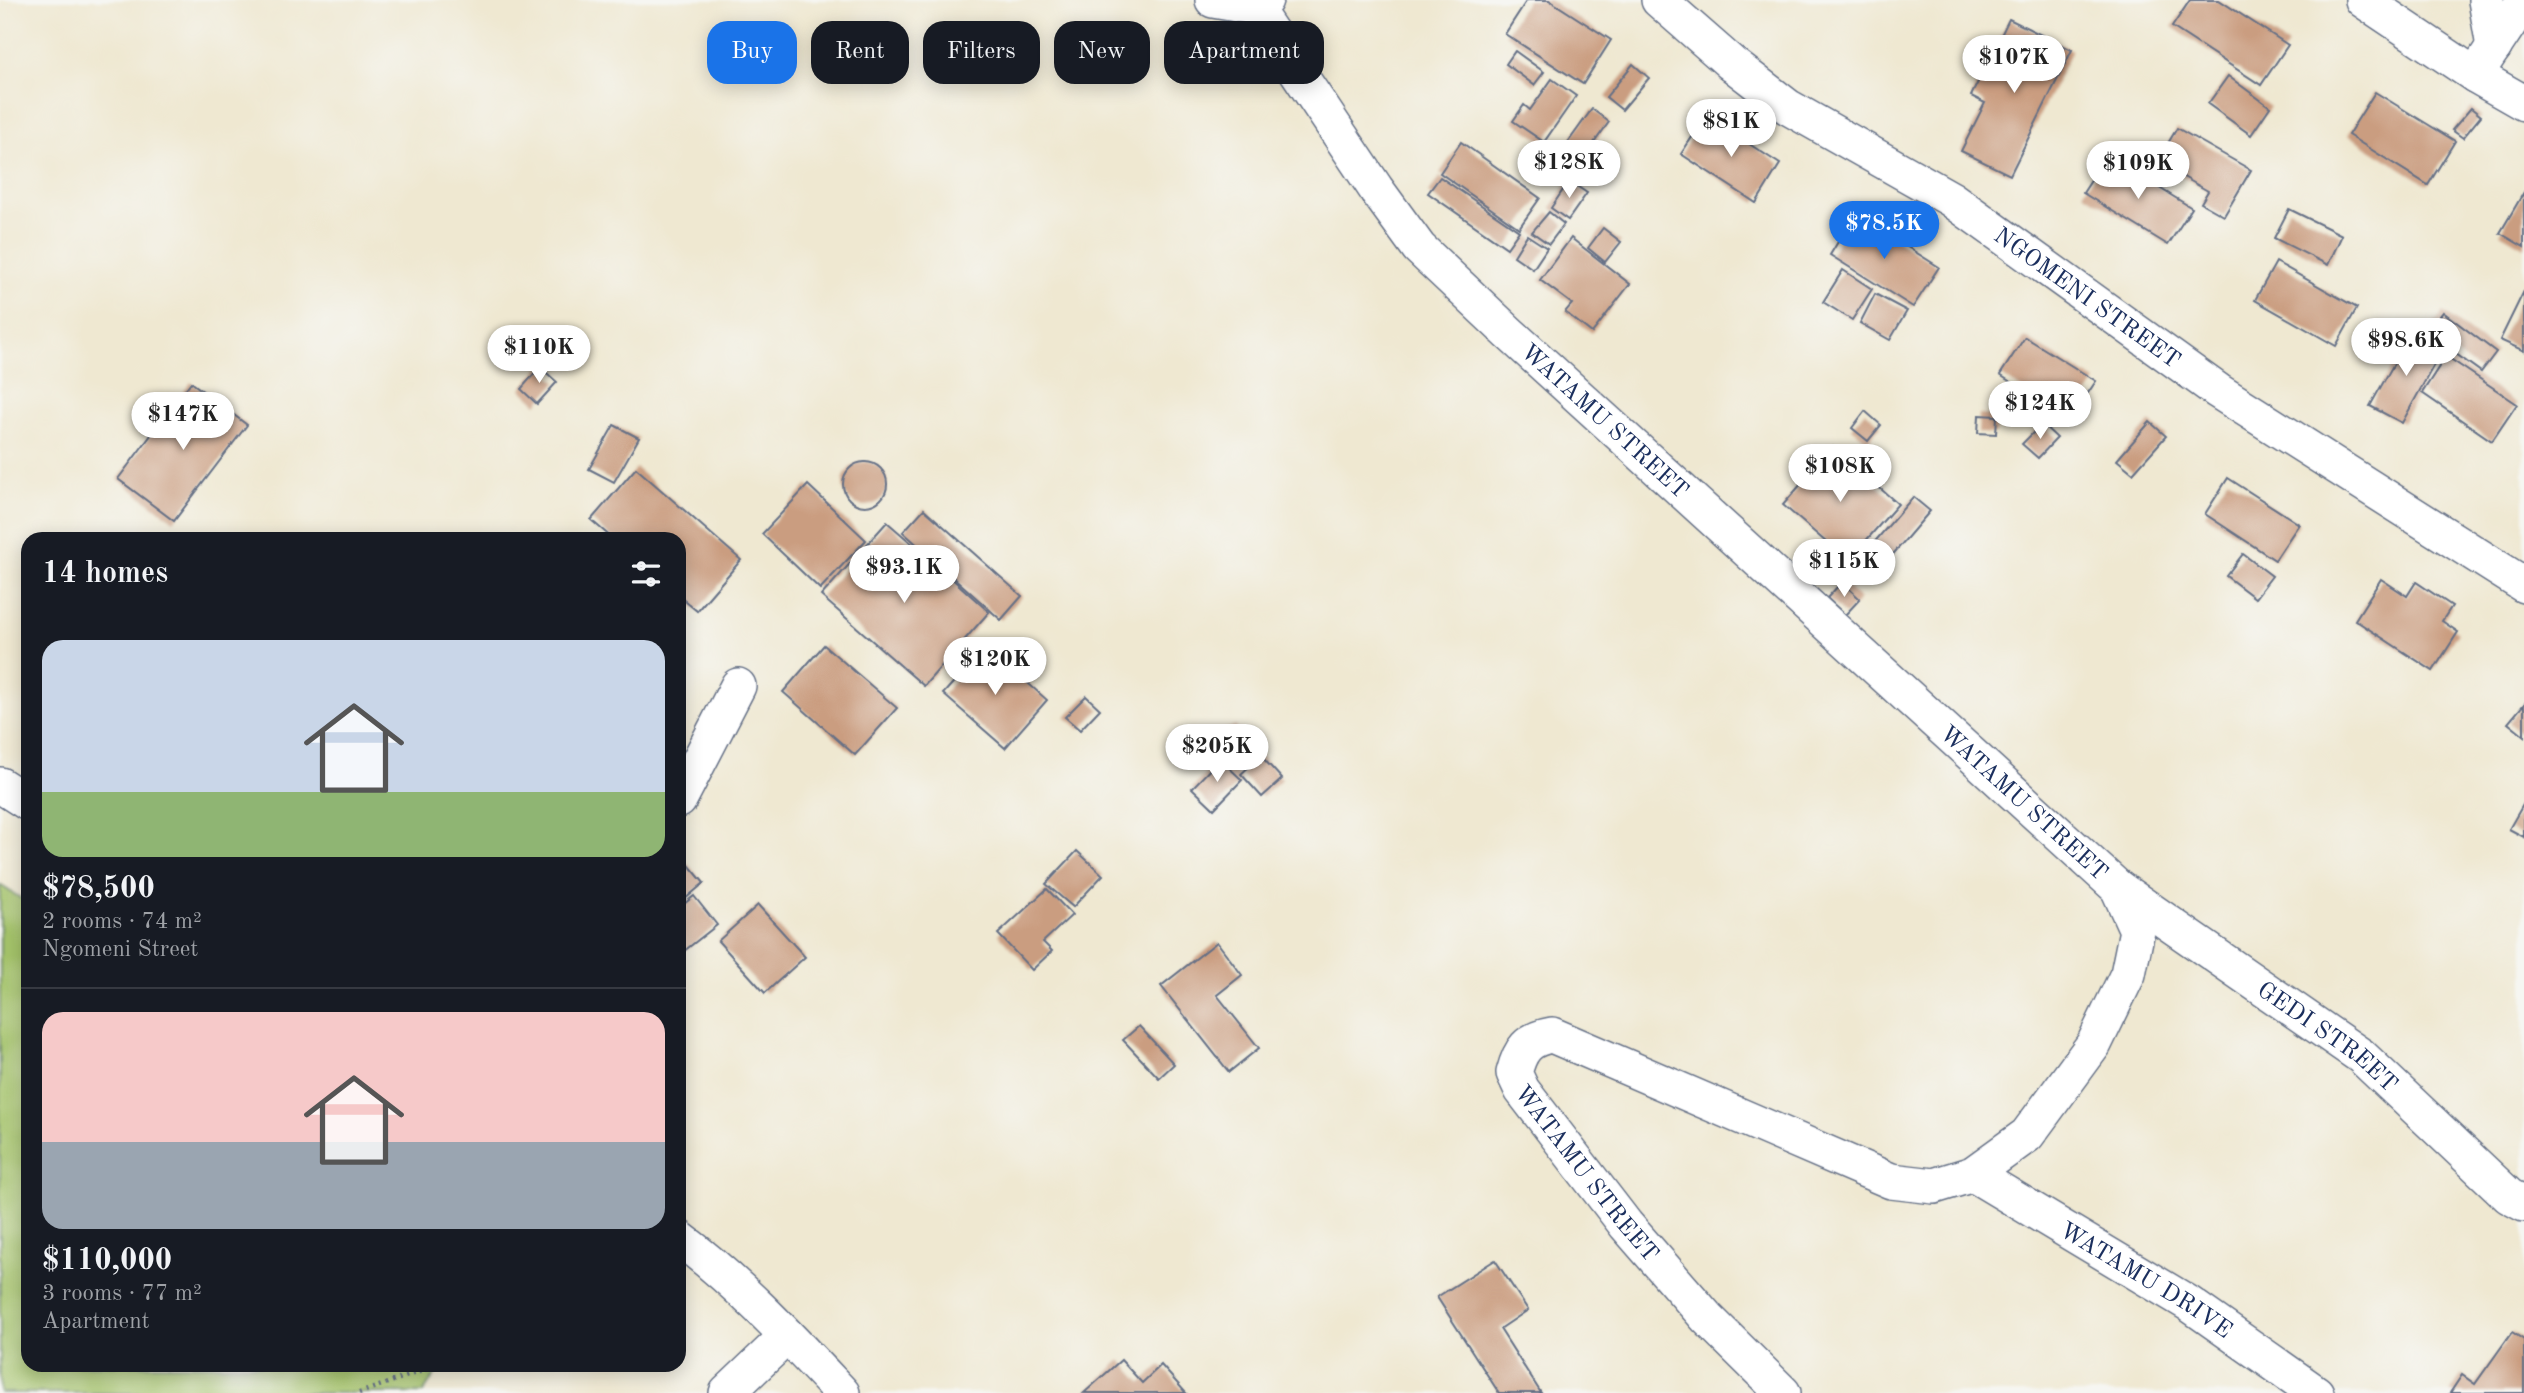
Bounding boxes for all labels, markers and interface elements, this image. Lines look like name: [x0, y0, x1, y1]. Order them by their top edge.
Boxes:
chip: Buy: [707, 21, 797, 84]
chip: Rent: [811, 21, 909, 84]
chip: Filters: [923, 21, 1040, 84]
chip: New: [1054, 21, 1150, 84]
chip: Apartment: [1164, 21, 1324, 84]
pin: $107K: [1965, 36, 2063, 95]
text: $107K: [1978, 46, 2050, 69]
pin: $81K: [1690, 100, 1772, 159]
text: $81K: [1702, 110, 1760, 133]
pin: $128K: [1520, 140, 1618, 200]
pin: $109K: [2089, 142, 2187, 201]
text: $128K: [1533, 151, 1605, 174]
text: $109K: [2102, 152, 2174, 175]
pin: $78.5K: [1827, 202, 1941, 261]
text: $78.5K: [1845, 212, 1923, 235]
street label: NGOMENI STREET: [1989, 224, 2184, 374]
pin: $98.6K: [2349, 318, 2463, 378]
pin: $110K: [490, 326, 588, 385]
text: $98.6K: [2367, 329, 2445, 352]
text: $110K: [503, 336, 575, 359]
street label: WATAMU STREET: [1516, 340, 1692, 504]
pin: $124K: [1991, 382, 2089, 441]
pin: $147K: [134, 392, 232, 452]
text: $124K: [2004, 392, 2076, 415]
text: $147K: [147, 403, 219, 426]
pin: $108K: [1791, 444, 1889, 504]
text: $108K: [1804, 455, 1876, 478]
pin: $115K: [1795, 540, 1893, 599]
pin: $93.1K: [847, 546, 961, 605]
text: $115K: [1808, 550, 1880, 573]
icon: filters: [627, 555, 665, 593]
text: $93.1K: [865, 556, 943, 579]
text: 14 homes: [42, 559, 168, 589]
pin: $120K: [946, 638, 1044, 697]
text: $120K: [959, 648, 1031, 671]
icon: home: [291, 685, 417, 811]
street label: WATAMU STREET: [1935, 722, 2111, 886]
pin: $205K: [1168, 724, 1266, 784]
text: $205K: [1181, 735, 1253, 758]
text: $78,500: [42, 874, 155, 904]
text: 2 rooms · 74 m²: [42, 910, 202, 933]
text: Ngomeni Street: [42, 938, 198, 961]
street label: GEDI STREET: [2252, 978, 2401, 1098]
icon: home: [291, 1057, 417, 1183]
street label: WATAMU STREET: [1509, 1082, 1662, 1267]
street label: WATAMU DRIVE: [2055, 1219, 2236, 1344]
text: $110,000: [42, 1246, 172, 1276]
text: 3 rooms · 77 m²: [42, 1282, 202, 1305]
text: Apartment: [42, 1310, 150, 1333]

